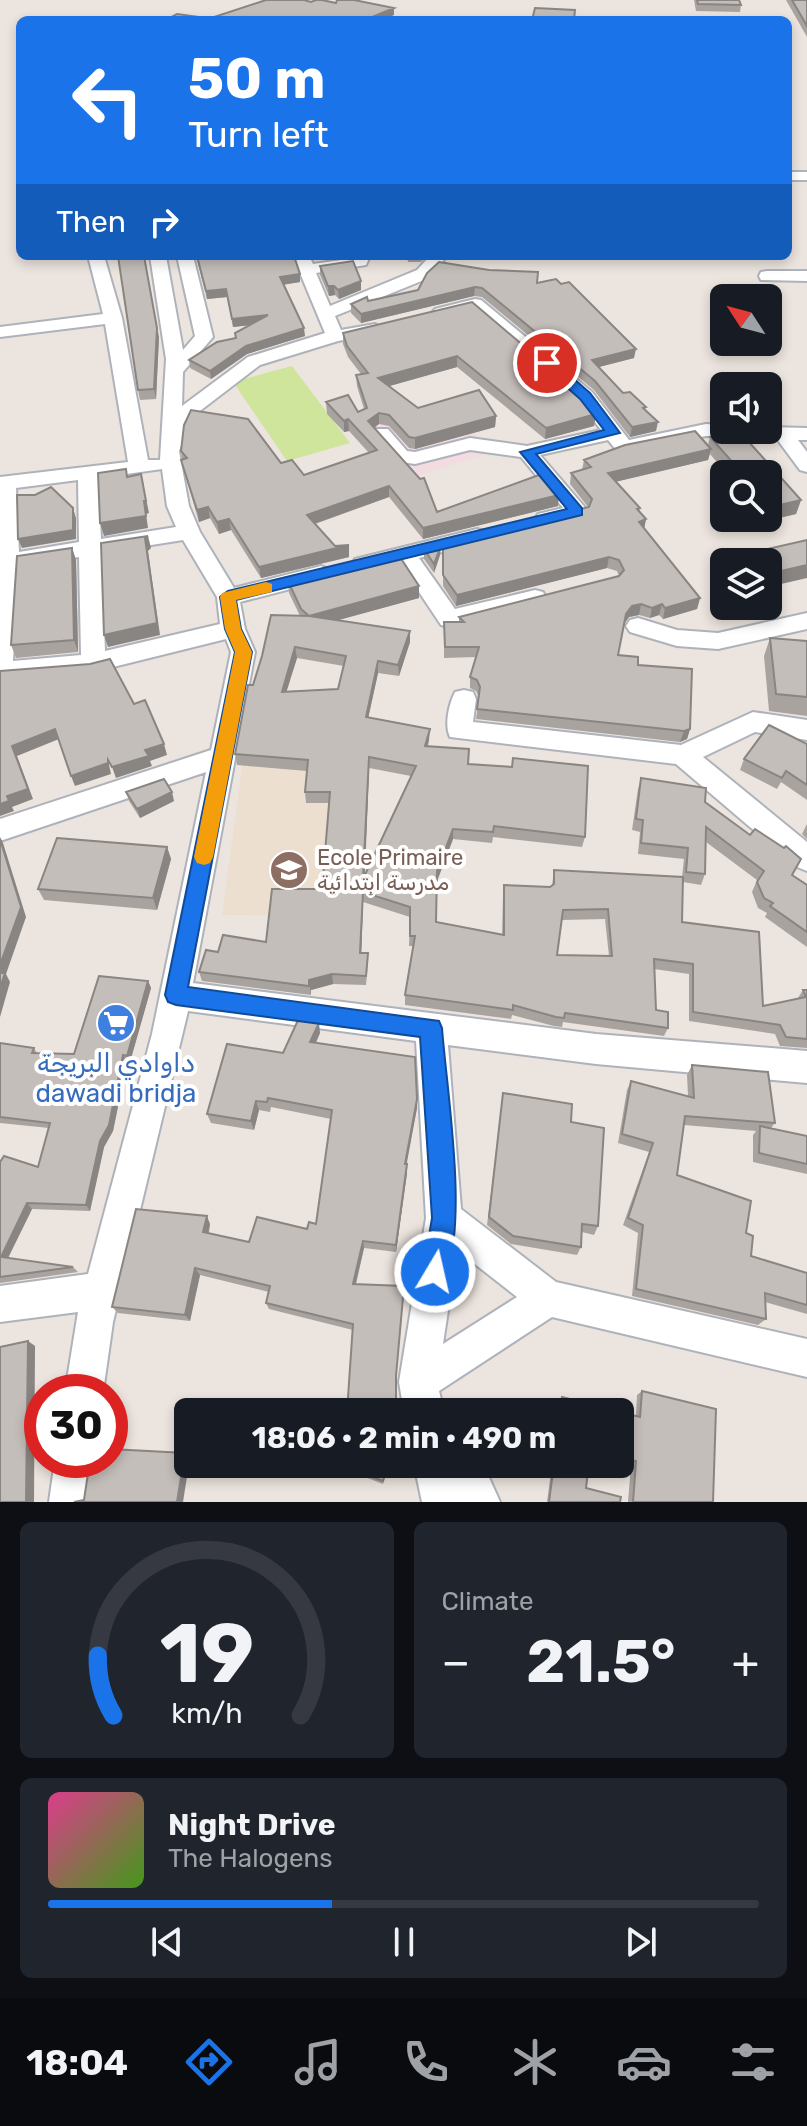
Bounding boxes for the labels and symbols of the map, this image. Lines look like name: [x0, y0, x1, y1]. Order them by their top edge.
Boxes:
north arrow: [710, 284, 782, 356]
pin: [513, 329, 581, 397]
place label: Ecole Primaire مدرسة ابتدائية: [317, 844, 463, 896]
school or university icon: Ecole Primaire مدرسة ابتدائية: [268, 849, 310, 891]
supermarket icon: داوادي البريجة dawadi bridja: [95, 1002, 137, 1044]
place label: داوادي البريجة dawadi bridja: [36, 1048, 196, 1109]
position arrow: [393, 1230, 477, 1314]
speed limit sign: 30: [24, 1374, 128, 1478]

